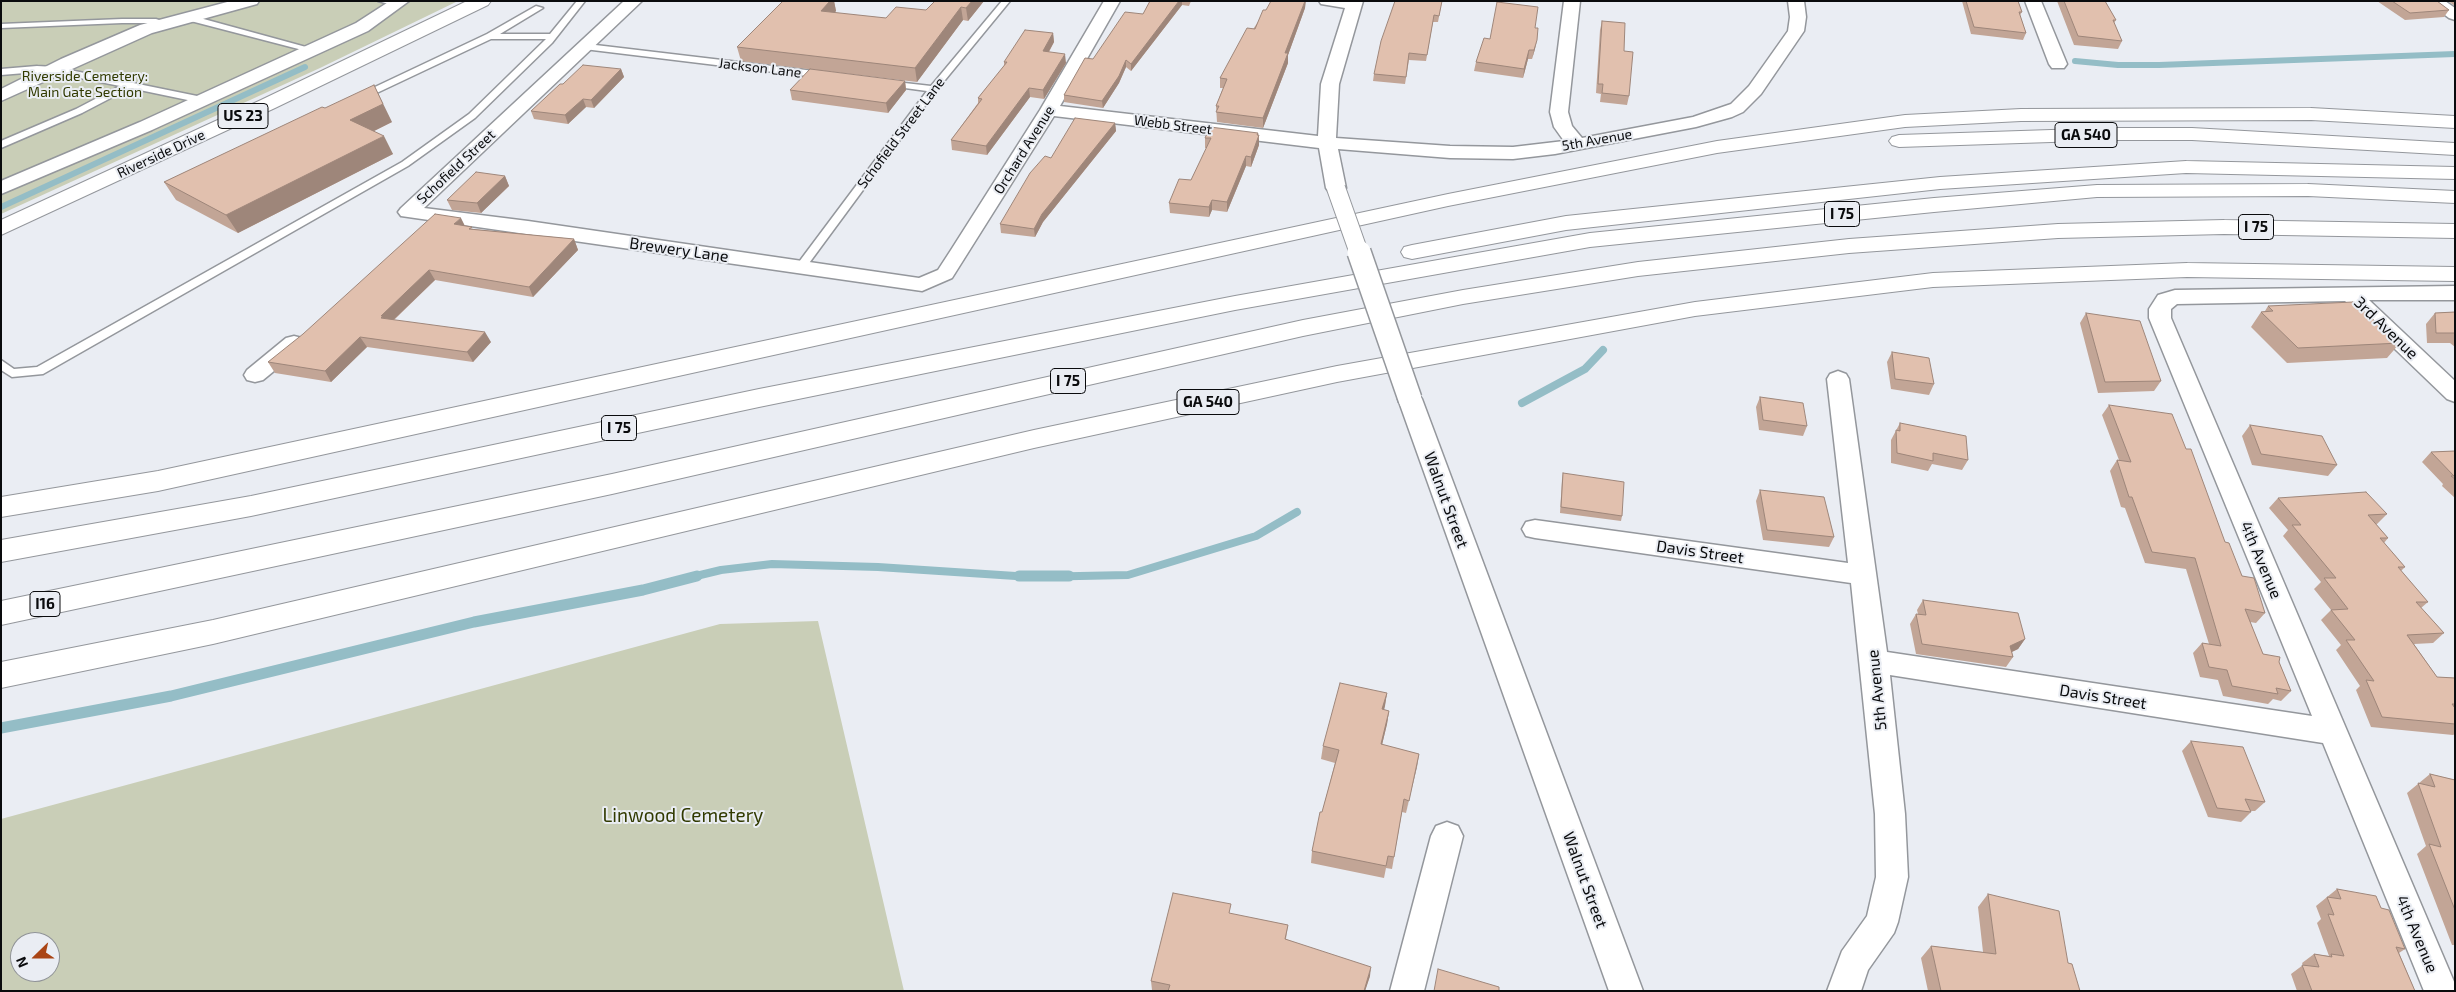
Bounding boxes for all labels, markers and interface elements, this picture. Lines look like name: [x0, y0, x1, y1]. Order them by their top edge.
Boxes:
street label: Jackson Lane: [718, 55, 802, 81]
park label: Riverside Cemetery: Main Gate Section: [22, 68, 148, 100]
street label: Schofield Street Lane: [854, 74, 948, 192]
street label: Orchard Avenue: [990, 103, 1058, 197]
road number: US 23: [218, 104, 268, 128]
street label: Webb Street: [1133, 112, 1213, 138]
road number: GA 540: [2055, 122, 2117, 148]
street label: Riverside Drive: [114, 126, 208, 182]
street label: Schofield Street: [413, 126, 499, 208]
street label: 5th Avenue: [1561, 126, 1633, 154]
road number: I 75: [1824, 202, 1860, 226]
road number: I 75: [2238, 214, 2274, 240]
street label: Brewery Lane: [628, 234, 730, 266]
street label: 3rd Avenue: [2350, 293, 2422, 363]
road number: I 75: [1050, 368, 1086, 394]
road number: GA 540: [1177, 390, 1239, 414]
road number: I 75: [602, 416, 636, 440]
street label: Walnut Street: [1420, 449, 1472, 551]
street label: 4th Avenue: [2236, 518, 2286, 602]
street label: Davis Street: [1655, 536, 1745, 568]
road number: I16: [30, 592, 60, 616]
street label: 5th Avenue: [1863, 649, 1891, 731]
street label: Davis Street: [2058, 681, 2148, 713]
park label: Linwood Cemetery: [603, 805, 763, 827]
street label: Walnut Street: [1559, 829, 1611, 931]
street label: 4th Avenue: [2392, 892, 2442, 976]
north arrow: [10, 932, 60, 982]
text: N: [12, 955, 31, 970]

